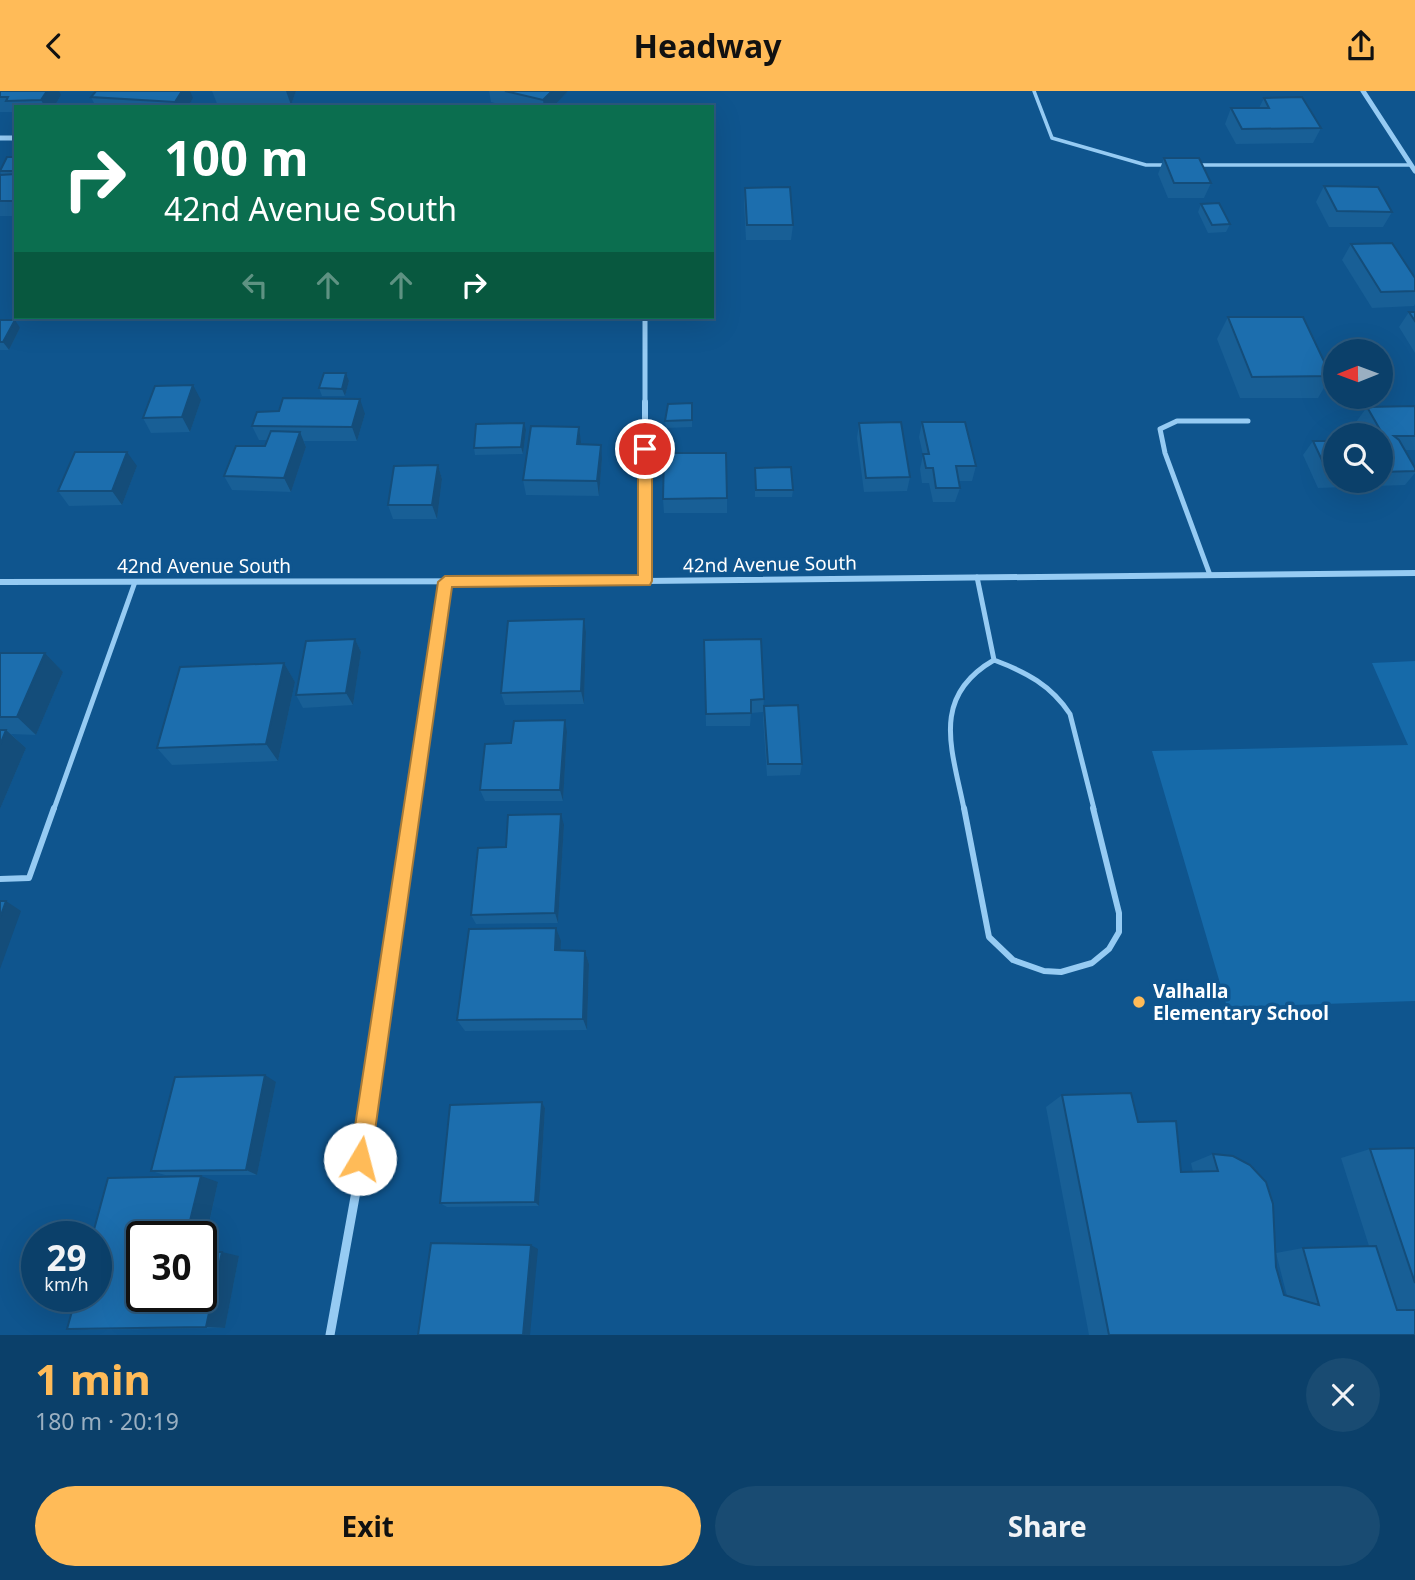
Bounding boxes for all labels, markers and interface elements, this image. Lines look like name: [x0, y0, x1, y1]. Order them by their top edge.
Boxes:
text: Headway: [634, 24, 781, 67]
icon: back: [35, 27, 73, 65]
icon: share: [1342, 27, 1380, 65]
text: 100 m: [164, 124, 309, 190]
icon: right: [49, 133, 140, 224]
text: 42nd Avenue South: [164, 187, 457, 230]
icon: left: [236, 266, 274, 304]
icon: ahead: [309, 266, 347, 304]
icon: ahead: [382, 266, 420, 304]
icon: right: [455, 266, 493, 304]
north arrow: [1323, 339, 1393, 409]
map controls: [1323, 339, 1393, 493]
pin: [615, 419, 675, 479]
button: search: [1323, 423, 1393, 493]
icon: arrive: [626, 430, 664, 468]
street label: 42nd Avenue South: [683, 549, 857, 579]
street label: 42nd Avenue South: [117, 553, 291, 579]
place label: Valhalla Elementary School: [1153, 978, 1329, 1026]
marker: Valhalla Elementary School: [1131, 994, 1147, 1010]
position arrow: [323, 1122, 397, 1196]
speed limit sign: 30: [126, 1221, 217, 1312]
text: 29: [46, 1234, 87, 1281]
text: km/h: [44, 1272, 89, 1296]
text: 1 min: [35, 1350, 151, 1407]
button: close: [1306, 1358, 1380, 1432]
text: 180 m · 20:19: [35, 1405, 179, 1437]
button: Exit: [35, 1486, 701, 1566]
button: Share: [715, 1486, 1380, 1566]

